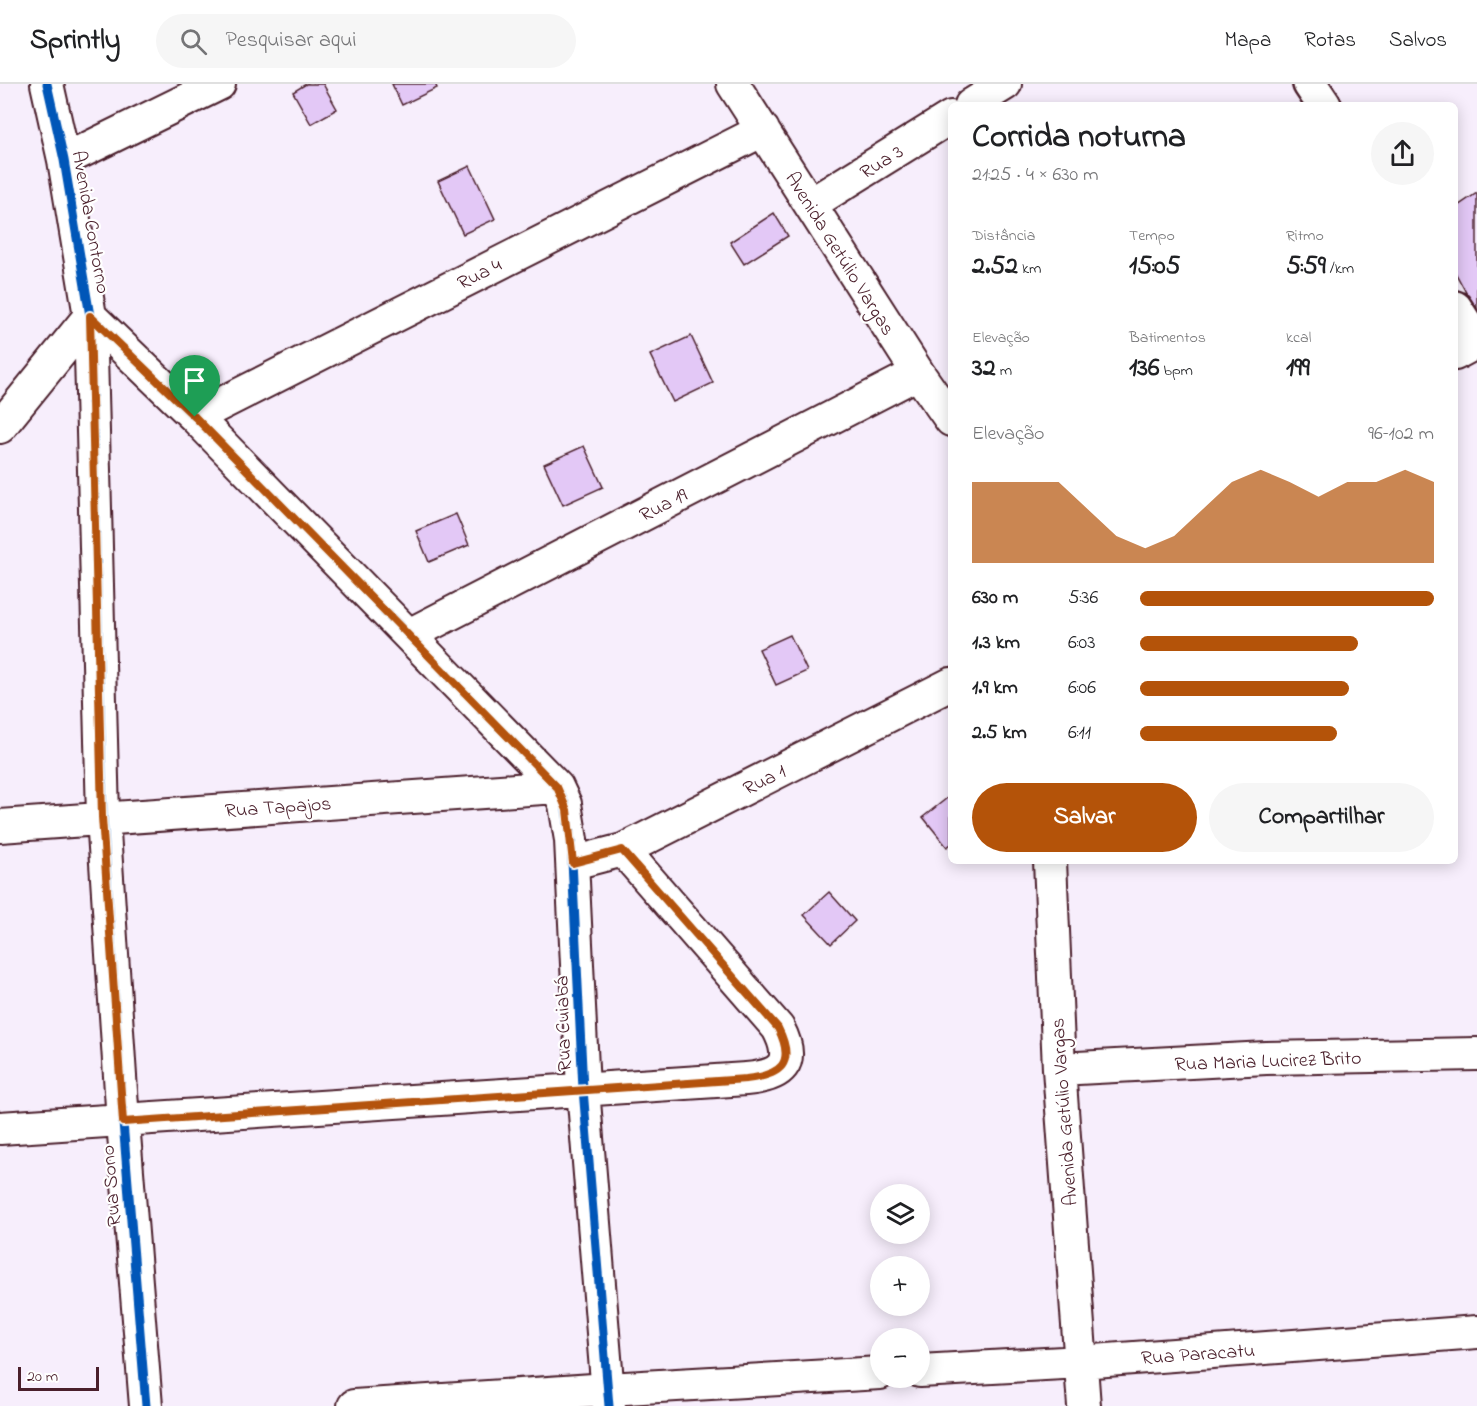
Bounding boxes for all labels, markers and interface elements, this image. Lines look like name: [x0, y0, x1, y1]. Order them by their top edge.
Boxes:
search box: [156, 14, 576, 68]
text: Sprintly: [30, 21, 120, 62]
icon: search: [177, 25, 210, 58]
text: Pesquisar aqui: [225, 25, 356, 57]
text: Mapa: [1224, 26, 1271, 56]
text: Rotas: [1304, 26, 1356, 56]
text: Salvos: [1389, 26, 1447, 56]
text: Corrida noturna: [972, 114, 1186, 162]
button: share: [1371, 122, 1434, 185]
street label: Rua 3: [855, 139, 910, 188]
street label: Avenida Contorno: [63, 149, 116, 296]
text: 21:25 · 4 × 630 m: [972, 161, 1099, 190]
street label: Avenida Getúlio Vargas: [776, 167, 901, 342]
text: Distância: [972, 224, 1035, 248]
text: Tempo: [1129, 224, 1175, 248]
text: Ritmo: [1286, 224, 1324, 248]
text: 2.52: [972, 248, 1018, 286]
text: 15:05: [1129, 248, 1180, 286]
text: 5:59: [1286, 248, 1326, 286]
street label: Rua 4: [453, 252, 507, 299]
text: km: [1018, 257, 1041, 281]
text: /km: [1326, 257, 1354, 281]
text: Elevação: [972, 326, 1030, 350]
text: Batimentos: [1129, 326, 1206, 350]
text: kcal: [1286, 326, 1311, 350]
text: 32: [972, 350, 996, 388]
text: 136: [1129, 350, 1159, 388]
text: 199: [1286, 350, 1310, 388]
pin: [169, 355, 220, 417]
text: m: [996, 359, 1012, 383]
text: bpm: [1159, 359, 1193, 383]
icon: arrive: [178, 364, 211, 397]
text: Elevação: [972, 420, 1044, 449]
text: 96–102 m: [1368, 420, 1434, 449]
street label: Rua 19: [635, 482, 693, 531]
text: 630 m: [972, 584, 1018, 613]
text: 5:36: [1068, 584, 1098, 613]
text: 1.3 km: [972, 629, 1020, 658]
text: 6:03: [1068, 629, 1095, 658]
text: 1.9 km: [972, 674, 1018, 703]
text: 6:06: [1068, 674, 1096, 703]
text: 2.5 km: [972, 719, 1027, 748]
text: 6:11: [1068, 719, 1091, 748]
street label: Rua 1: [739, 758, 792, 804]
button: Salvar: [972, 783, 1197, 852]
button: Compartilhar: [1209, 783, 1434, 852]
street label: Rua Tapajos: [224, 790, 332, 827]
street label: Rua Cuiabá: [548, 976, 581, 1072]
street label: Avenida Getúlio Vargas: [1044, 1017, 1088, 1207]
street label: Rua Maria Lucirez Brito: [1174, 1045, 1362, 1080]
street label: Rua Sono: [94, 1144, 130, 1228]
map controls: [870, 1184, 930, 1388]
button: layers: [870, 1184, 930, 1244]
button: +: [870, 1256, 930, 1316]
button: −: [870, 1328, 930, 1388]
street label: Rua Paracatu: [1140, 1337, 1256, 1374]
scale bar: [18, 1364, 99, 1392]
text: 20 m: [27, 1365, 58, 1389]

